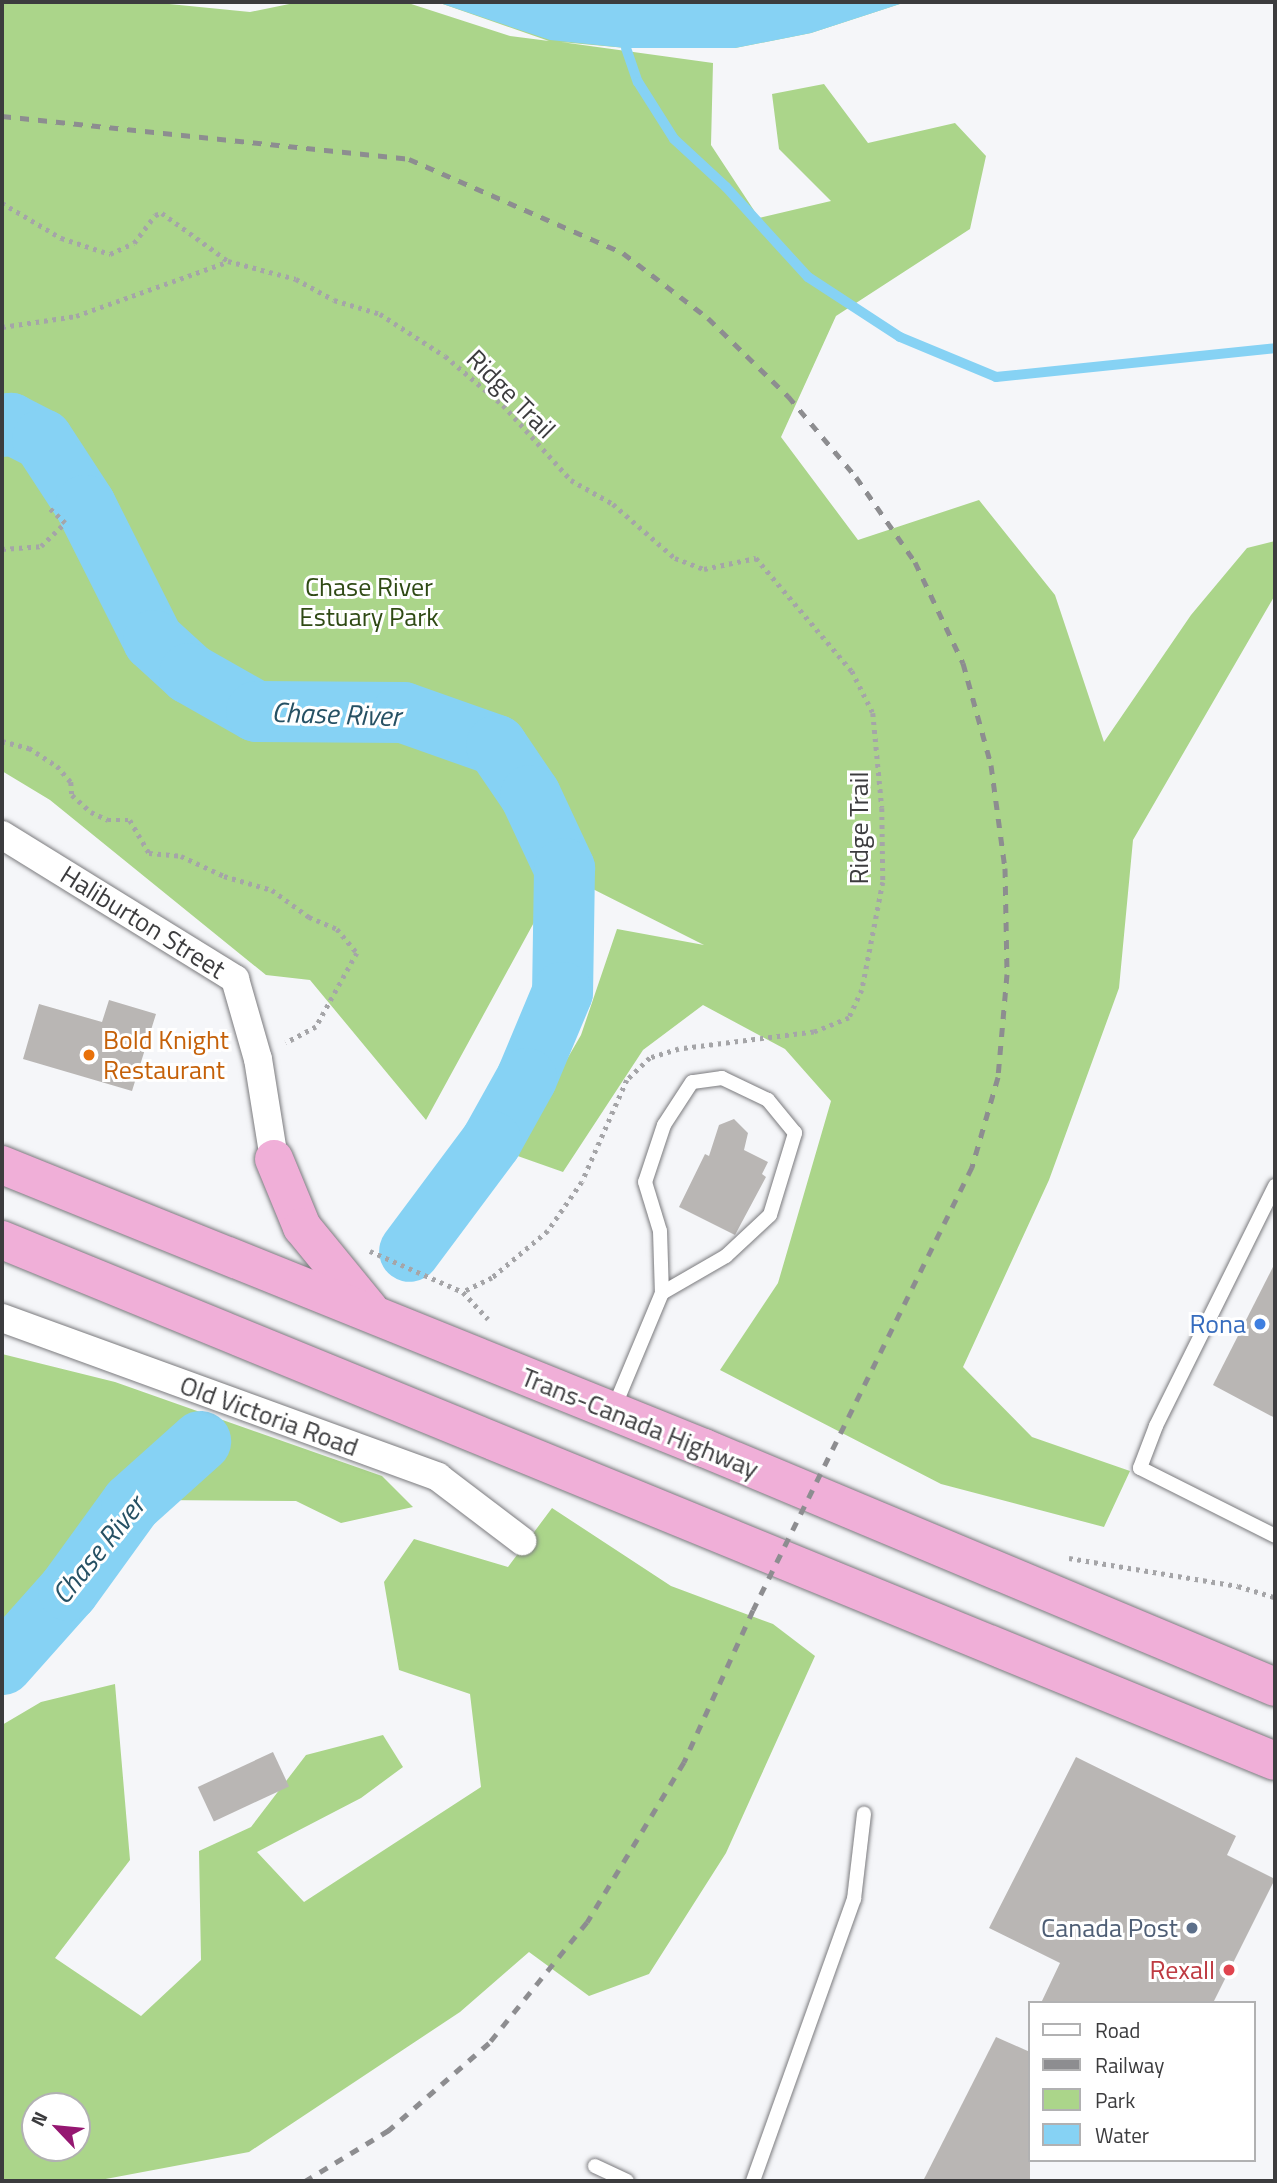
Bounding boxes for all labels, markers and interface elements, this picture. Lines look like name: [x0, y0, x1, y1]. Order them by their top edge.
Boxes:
street label: Ridge Trail: [460, 343, 562, 445]
park label: Chase River Estuary Park: [299, 571, 439, 632]
water label: Chase River: [271, 695, 401, 733]
street label: Ridge Trail: [843, 772, 875, 884]
street label: Haliburton Street: [55, 859, 231, 985]
place label: Bold Knight Restaurant: [103, 1024, 229, 1086]
marker: Bold Knight Restaurant: [81, 1047, 97, 1063]
place label: Rona: [1190, 1308, 1246, 1340]
marker: Rona: [1252, 1316, 1268, 1332]
street label: Trans-Canada Highway: [517, 1361, 763, 1485]
street label: Old Victoria Road: [176, 1369, 362, 1463]
water label: Chase River: [44, 1489, 152, 1611]
place label: Canada Post: [1041, 1912, 1178, 1944]
marker: Canada Post: [1184, 1920, 1200, 1936]
place label: Rexall: [1150, 1954, 1215, 1986]
marker: Rexall: [1221, 1962, 1237, 1978]
legend: [1028, 2001, 1256, 2162]
text: Road: [1095, 2014, 1140, 2046]
text: Railway: [1095, 2049, 1164, 2081]
text: Park: [1095, 2084, 1135, 2116]
north arrow: [21, 2092, 91, 2162]
text: N: [23, 2106, 54, 2131]
text: Water: [1095, 2119, 1149, 2151]

